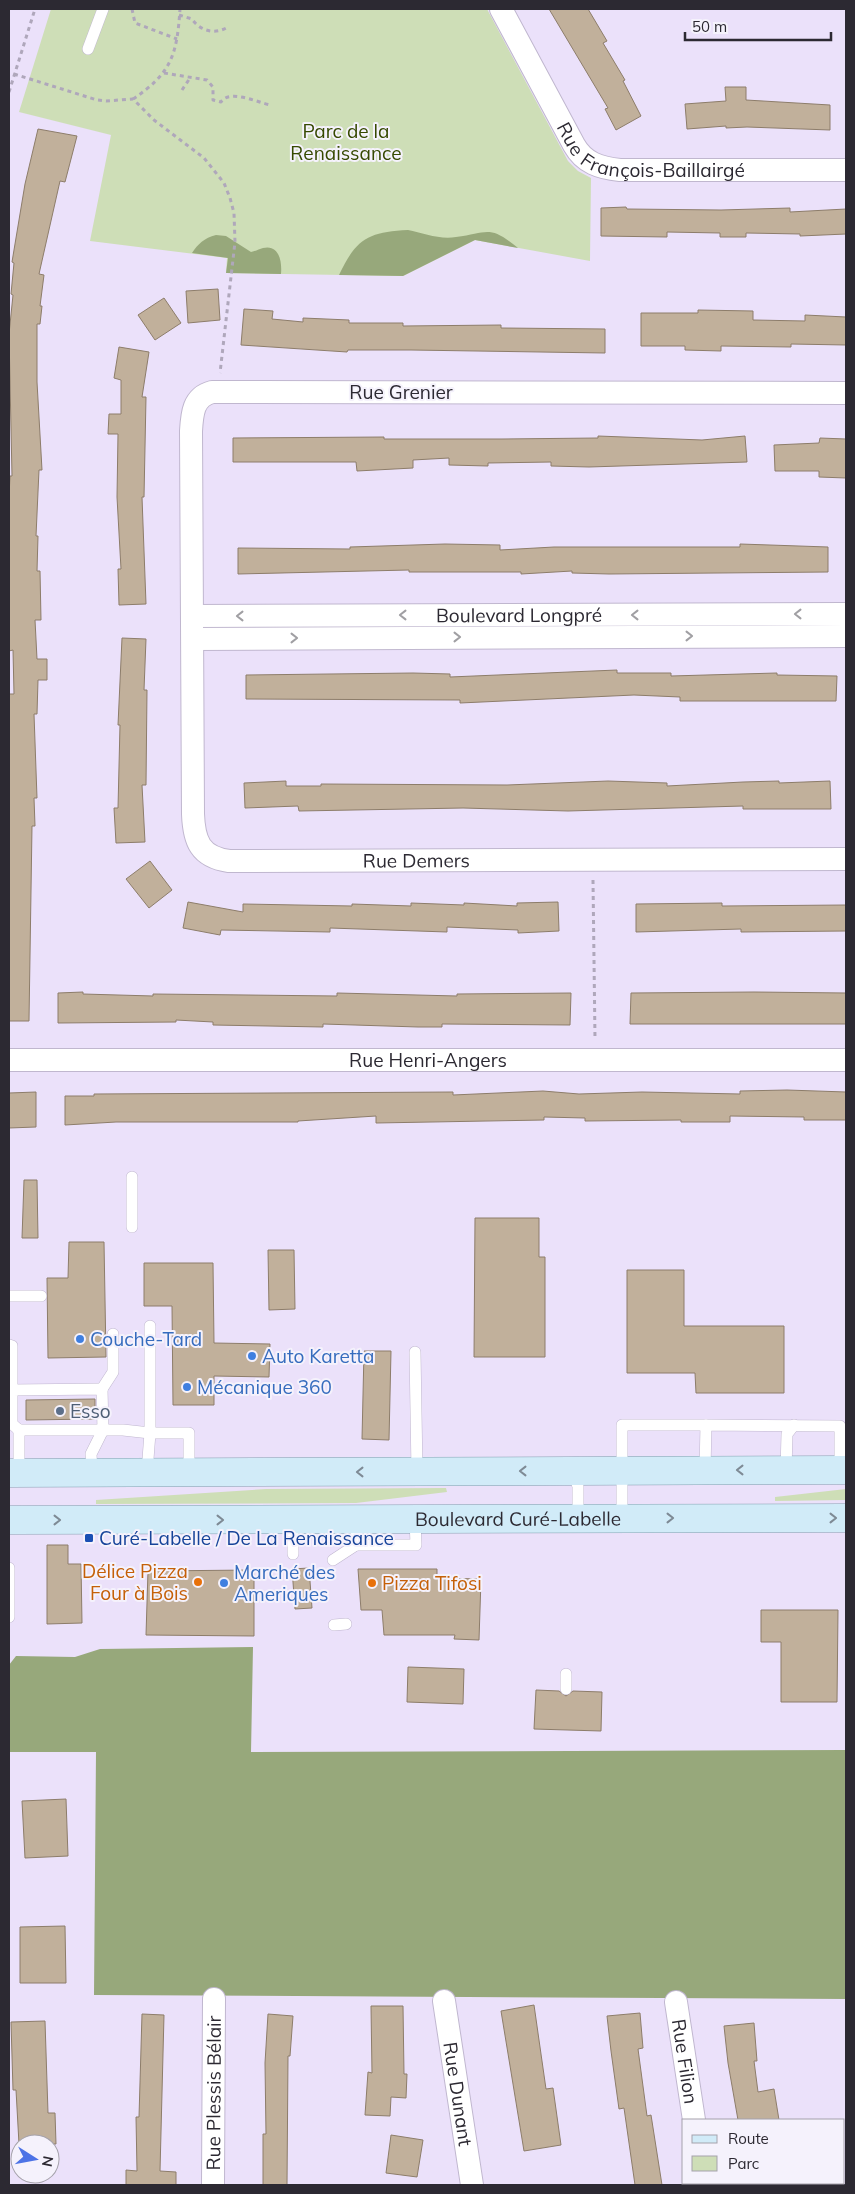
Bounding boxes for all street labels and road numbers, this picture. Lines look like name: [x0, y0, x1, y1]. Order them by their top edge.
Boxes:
street label: Rue François-Baillairgé: [552, 118, 745, 182]
street label: Rue Grenier: [349, 380, 453, 404]
street label: Boulevard Longpré: [436, 603, 602, 627]
street label: Rue Demers: [363, 848, 470, 873]
street label: Rue Henri-Angers: [349, 1048, 507, 1072]
street label: Boulevard Curé-Labelle: [415, 1507, 621, 1531]
street label: Rue Plessis Bélair: [201, 2015, 226, 2171]
street label: Rue Filion: [667, 2017, 703, 2105]
street label: Rue Dunant: [438, 2040, 478, 2148]

